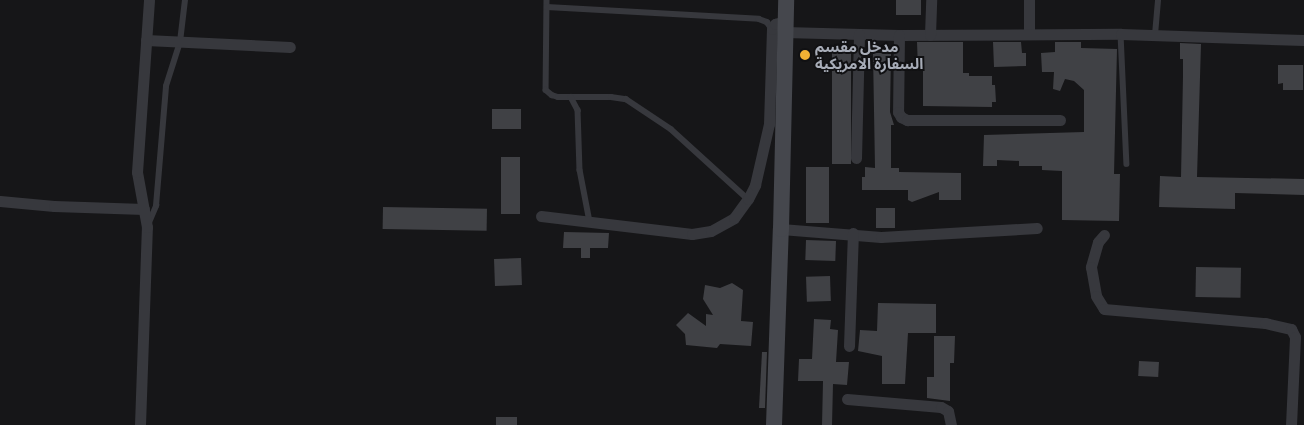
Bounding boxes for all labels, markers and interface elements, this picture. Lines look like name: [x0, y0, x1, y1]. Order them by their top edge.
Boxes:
place label: مدخل مقسم السفارة الامريكية: [815, 37, 923, 72]
marker: مدخل مقسم السفارة الامريكية: [799, 49, 811, 61]

